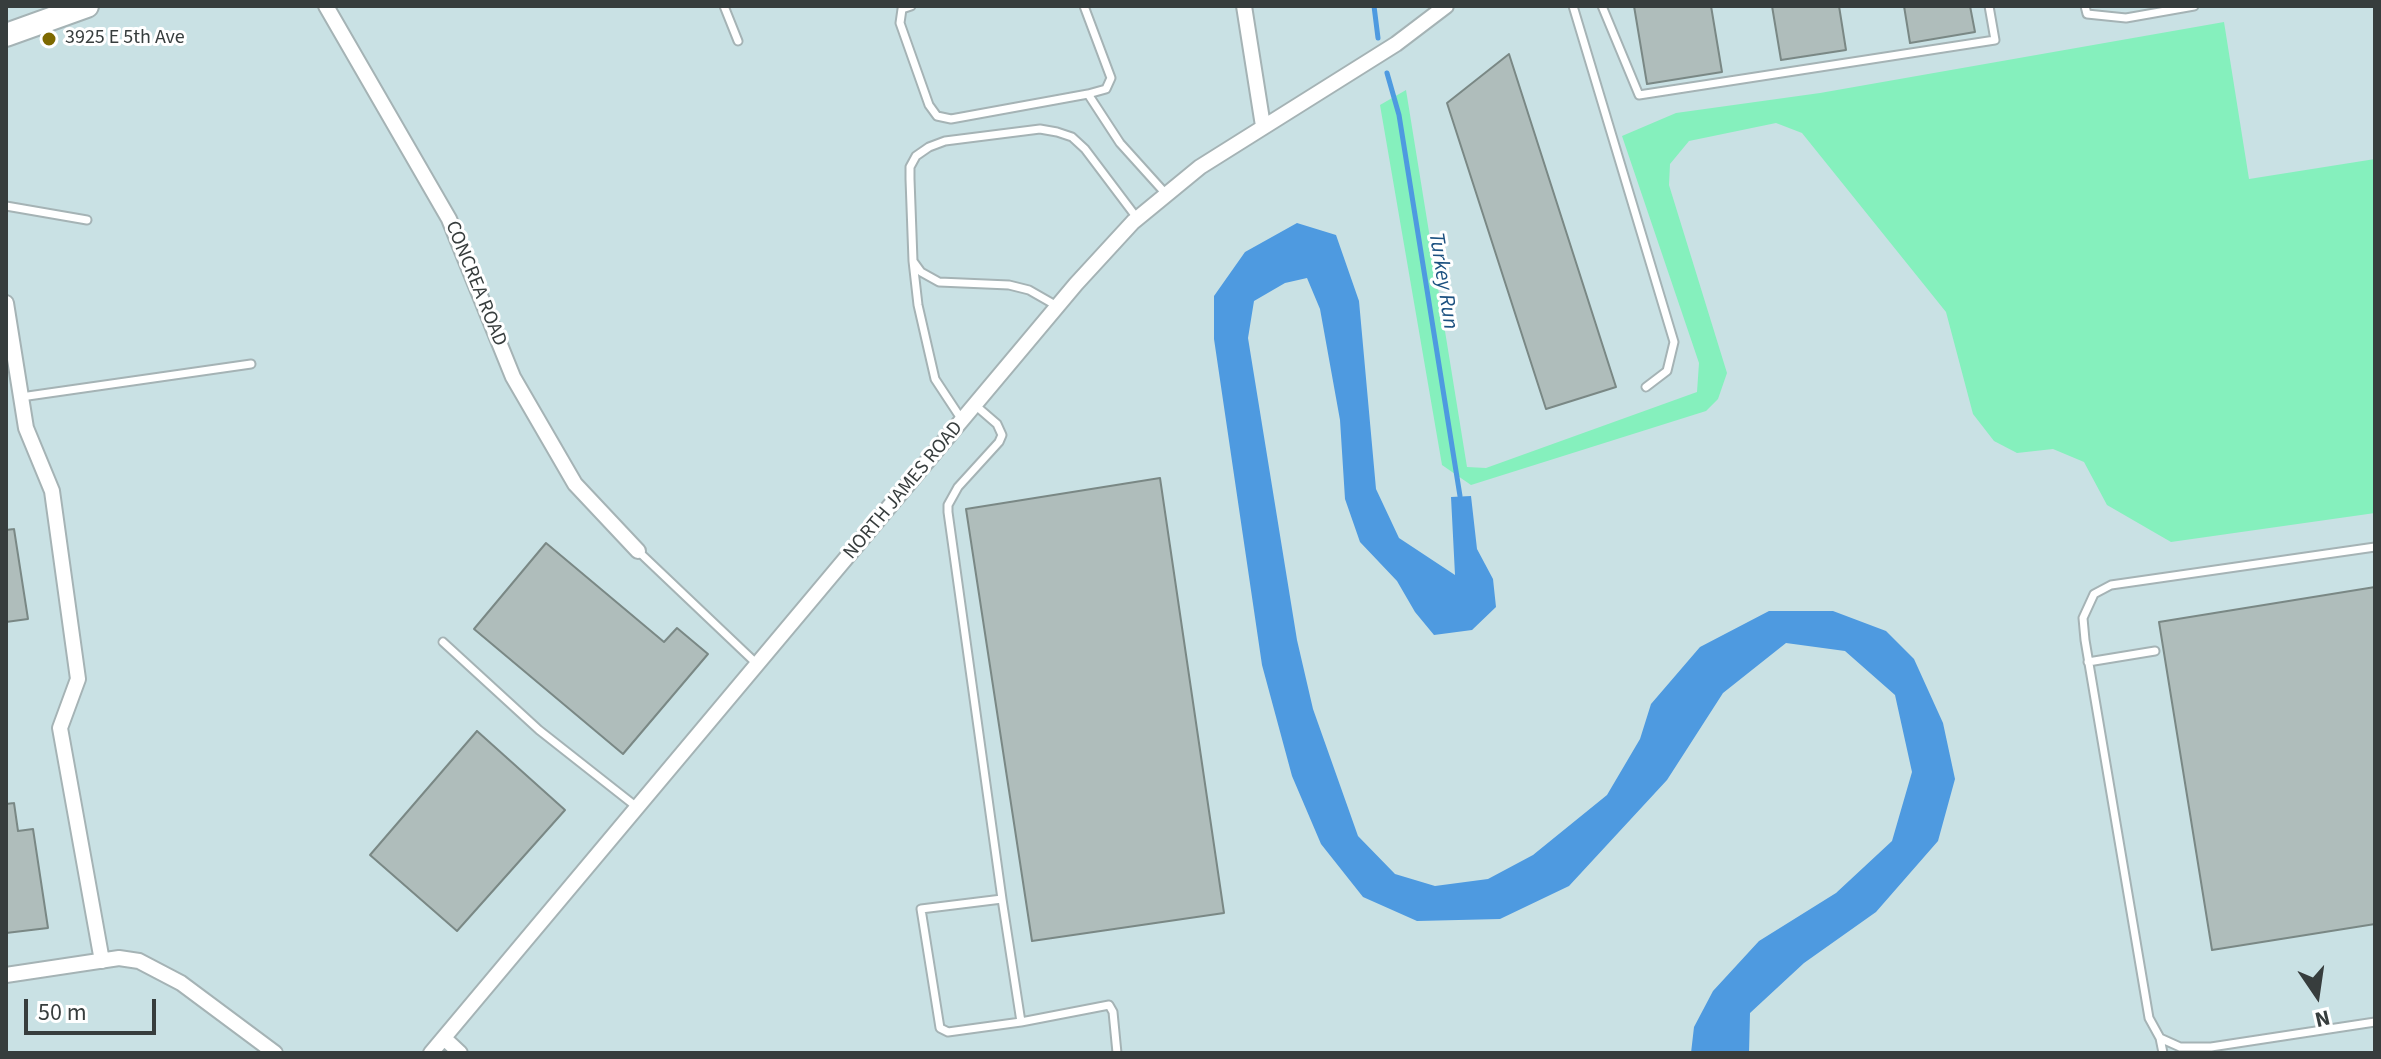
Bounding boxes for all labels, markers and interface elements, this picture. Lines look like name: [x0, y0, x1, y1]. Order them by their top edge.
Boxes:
place label: 3925 E 5th Ave: [65, 27, 185, 51]
marker: 3925 E 5th Ave: [40, 30, 58, 48]
street label: CONCREA ROAD: [439, 218, 511, 350]
water label: Turkey Run: [1421, 231, 1463, 331]
street label: NORTH JAMES ROAD: [839, 417, 969, 565]
north arrow: [2277, 955, 2357, 1035]
scale bar: [28, 983, 160, 1033]
text: 50 m: [38, 995, 87, 1030]
text: N: [2312, 1001, 2333, 1036]

